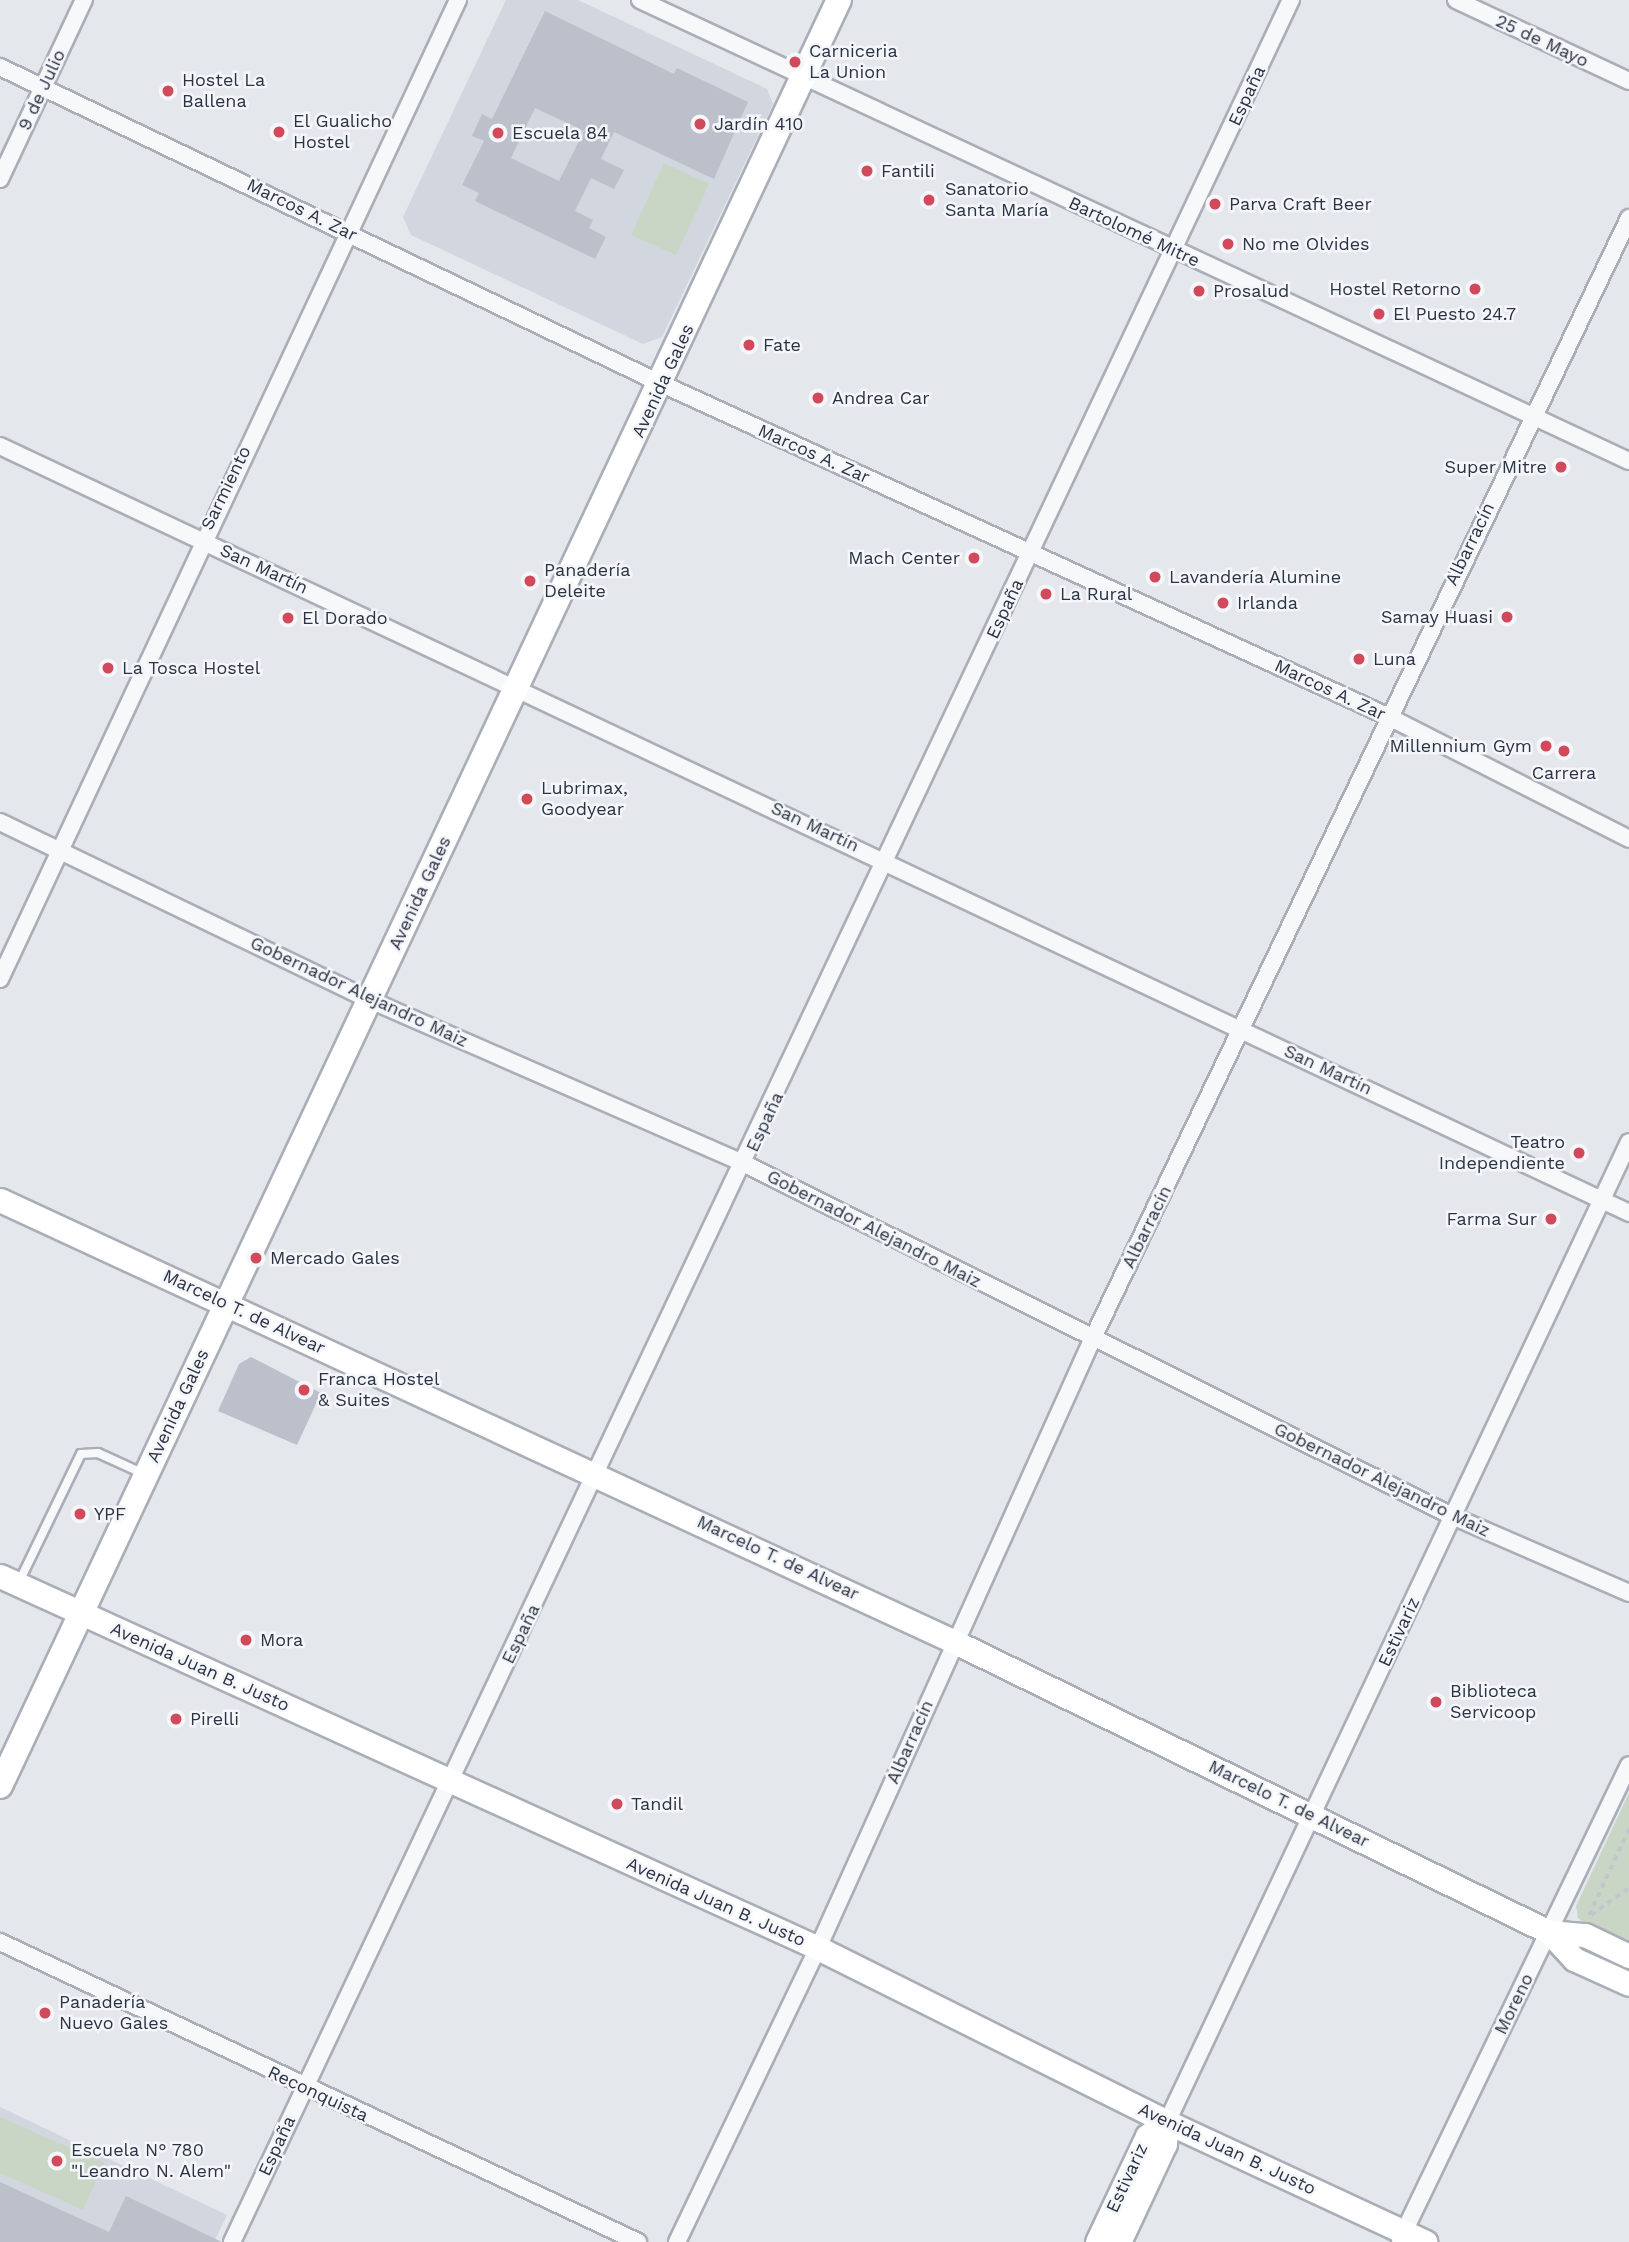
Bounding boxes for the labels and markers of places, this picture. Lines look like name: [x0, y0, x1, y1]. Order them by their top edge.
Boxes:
place label: Carniceria La Union: [809, 41, 898, 84]
marker: Carniceria La Union: [787, 54, 803, 70]
place label: Hostel La Ballena: [182, 70, 266, 112]
marker: Hostel La Ballena: [160, 83, 176, 99]
place label: El Gualicho Hostel: [293, 111, 393, 154]
place label: Jardín 410: [714, 113, 803, 135]
marker: Jardín 410: [692, 116, 708, 132]
place label: Escuela 84: [512, 122, 608, 144]
marker: El Gualicho Hostel: [271, 124, 287, 140]
marker: Escuela 84: [490, 125, 506, 141]
place label: Fantili: [881, 160, 935, 182]
marker: Fantili: [859, 163, 875, 179]
place label: Sanatorio Santa María: [945, 179, 1049, 222]
marker: Sanatorio Santa María: [919, 190, 939, 210]
place label: Parva Craft Beer: [1229, 193, 1372, 215]
marker: Parva Craft Beer: [1207, 196, 1223, 212]
place label: No me Olvides: [1242, 233, 1370, 255]
marker: No me Olvides: [1220, 236, 1236, 252]
place label: Hostel Retorno: [1329, 278, 1461, 300]
place label: Prosalud: [1213, 280, 1289, 302]
marker: Hostel Retorno: [1467, 281, 1483, 297]
marker: Prosalud: [1191, 283, 1207, 299]
place label: El Puesto 24.7: [1393, 303, 1517, 325]
marker: El Puesto 24.7: [1371, 306, 1387, 322]
place label: Fate: [763, 334, 801, 356]
marker: Fate: [741, 337, 757, 353]
place label: Andrea Car: [832, 387, 930, 409]
marker: Andrea Car: [810, 390, 826, 406]
place label: Super Mitre: [1444, 456, 1547, 478]
marker: Super Mitre: [1553, 459, 1569, 475]
place label: Mach Center: [848, 547, 960, 569]
marker: Mach Center: [966, 550, 982, 566]
place label: Panadería Deleite: [544, 560, 630, 602]
place label: Lavandería Alumine: [1169, 566, 1342, 588]
marker: Lavandería Alumine: [1147, 569, 1163, 585]
marker: Panadería Deleite: [522, 573, 538, 589]
place label: La Rural: [1060, 583, 1133, 605]
marker: La Rural: [1038, 586, 1054, 602]
place label: Irlanda: [1237, 592, 1298, 614]
marker: Irlanda: [1215, 595, 1231, 611]
place label: Samay Huasi: [1381, 606, 1493, 628]
place label: El Dorado: [302, 607, 388, 629]
marker: Samay Huasi: [1499, 609, 1515, 625]
marker: El Dorado: [280, 610, 296, 626]
place label: Luna: [1373, 648, 1416, 670]
marker: Luna: [1351, 651, 1367, 667]
place label: La Tosca Hostel: [122, 657, 261, 679]
marker: La Tosca Hostel: [100, 660, 116, 676]
place label: Millennium Gym: [1390, 735, 1532, 757]
marker: Millennium Gym: [1538, 738, 1554, 754]
marker: Carrera: [1556, 743, 1572, 759]
place label: Carrera: [1532, 762, 1596, 784]
place label: Lubrimax, Goodyear: [541, 778, 628, 820]
marker: Lubrimax, Goodyear: [519, 791, 535, 807]
place label: Teatro Independiente: [1439, 1132, 1565, 1174]
marker: Teatro Independiente: [1571, 1145, 1587, 1161]
place label: Farma Sur: [1446, 1208, 1537, 1230]
marker: Farma Sur: [1543, 1211, 1559, 1227]
place label: Mercado Gales: [270, 1247, 400, 1269]
marker: Mercado Gales: [248, 1250, 264, 1266]
place label: Franca Hostel & Suites: [318, 1369, 440, 1412]
marker: Franca Hostel & Suites: [296, 1382, 312, 1398]
place label: YPF: [94, 1503, 126, 1525]
marker: YPF: [72, 1506, 88, 1522]
place label: Mora: [260, 1629, 303, 1651]
marker: Mora: [238, 1632, 254, 1648]
place label: Biblioteca Servicoop: [1450, 1681, 1537, 1724]
marker: Biblioteca Servicoop: [1428, 1694, 1444, 1710]
place label: Pirelli: [190, 1708, 239, 1730]
marker: Pirelli: [168, 1711, 184, 1727]
place label: Tandil: [631, 1793, 683, 1815]
marker: Tandil: [609, 1796, 625, 1812]
place label: Panadería Nuevo Gales: [59, 1992, 168, 2035]
marker: Panadería Nuevo Gales: [37, 2005, 53, 2021]
place label: Escuela N° 780 "Leandro N. Alem": [71, 2140, 232, 2182]
marker: Escuela N° 780 "Leandro N. Alem": [49, 2153, 65, 2169]

